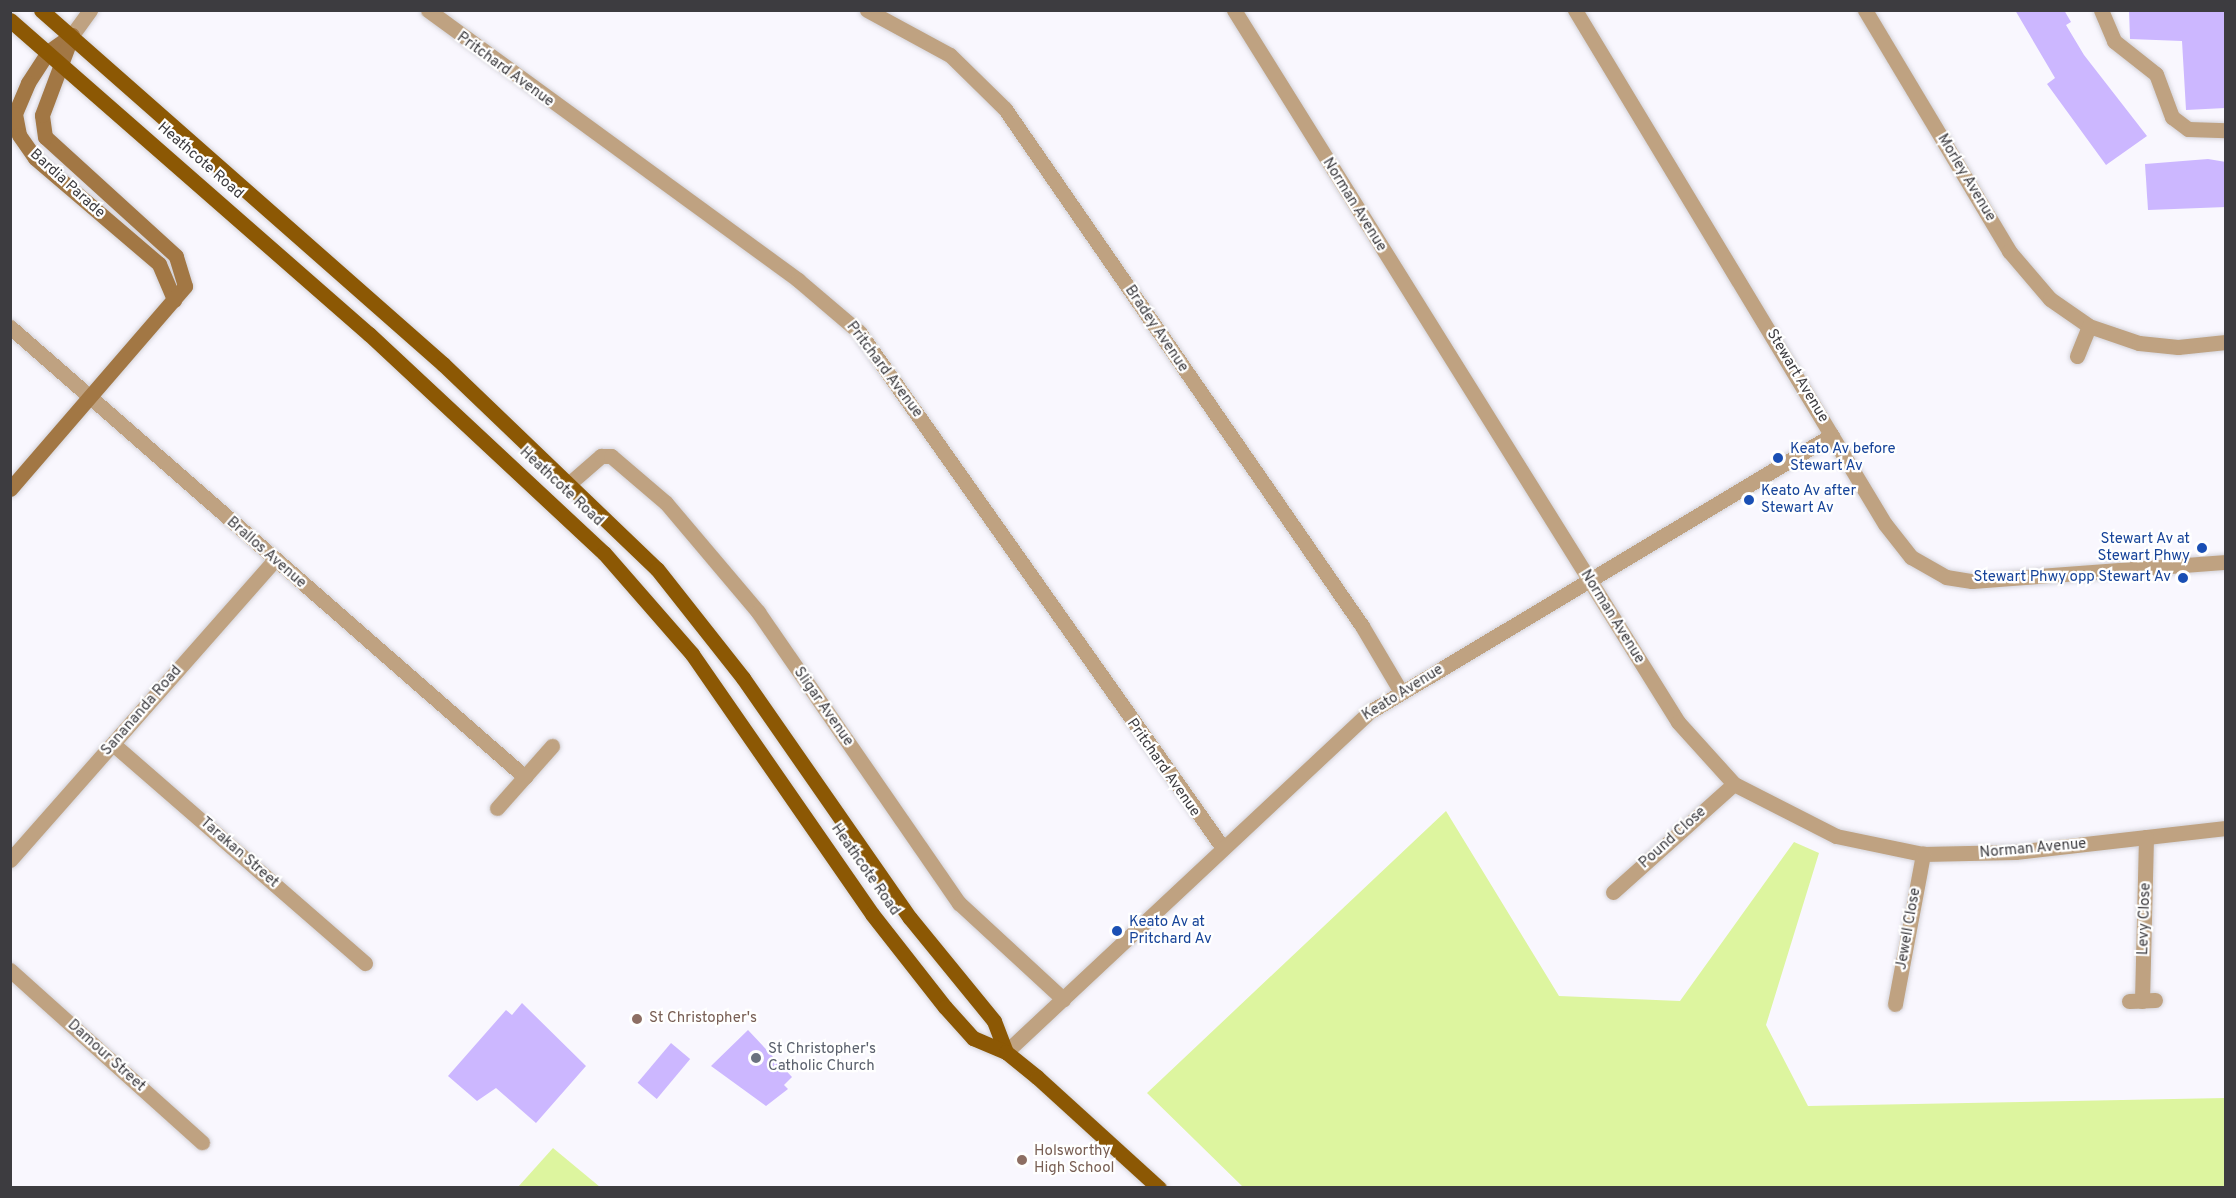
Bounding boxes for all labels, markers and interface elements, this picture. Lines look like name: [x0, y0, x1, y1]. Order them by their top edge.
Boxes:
street label: Pritchard Avenue: [453, 29, 557, 111]
street label: Heathcote Road: [153, 119, 247, 203]
street label: Morley Avenue: [1933, 131, 1999, 225]
street label: Bardia Parade: [26, 146, 108, 222]
street label: Norman Avenue: [1318, 155, 1390, 255]
street label: Bradey Avenue: [1120, 282, 1192, 376]
street label: Pritchard Avenue: [842, 318, 926, 422]
street label: Stewart Avenue: [1762, 326, 1832, 426]
place label: Keato Av before Stewart Av: [1790, 440, 1896, 475]
street label: Heathcote Road: [515, 444, 607, 530]
marker: Keato Av before Stewart Av: [1771, 451, 1785, 465]
place label: Keato Av after Stewart Av: [1761, 482, 1857, 517]
marker: Keato Av after Stewart Av: [1742, 493, 1756, 507]
street label: Brallos Avenue: [222, 513, 310, 593]
place label: Stewart Av at Stewart Phwy: [2097, 530, 2190, 565]
marker: Stewart Av at Stewart Phwy: [2195, 541, 2209, 555]
street label: Norman Avenue: [1576, 567, 1648, 667]
place label: Stewart Phwy opp Stewart Av: [1973, 569, 2171, 587]
marker: Stewart Phwy opp Stewart Av: [2176, 571, 2190, 585]
street label: Keato Avenue: [1359, 661, 1447, 725]
street label: Sanananda Road: [98, 662, 186, 760]
street label: Sligar Avenue: [789, 664, 857, 750]
street label: Pritchard Avenue: [1122, 715, 1204, 821]
street label: Pound Close: [1636, 803, 1710, 873]
street label: Tarakan Street: [196, 814, 282, 892]
street label: Heathcote Road: [827, 821, 903, 919]
street label: Norman Avenue: [1979, 835, 2087, 863]
street label: Levy Close: [2135, 882, 2155, 956]
street label: Jewell Close: [1893, 887, 1925, 971]
place label: Keato Av at Pritchard Av: [1129, 913, 1212, 948]
marker: Keato Av at Pritchard Av: [1110, 924, 1124, 938]
place label: St Christopher's: [649, 1010, 757, 1028]
marker: St Christopher's: [630, 1012, 644, 1026]
street label: Damour Street: [63, 1016, 149, 1096]
place label: St Christopher's Catholic Church: [768, 1040, 876, 1075]
marker: St Christopher's Catholic Church: [749, 1051, 763, 1065]
place label: Holsworthy High School: [1034, 1142, 1115, 1177]
marker: Holsworthy High School: [1015, 1153, 1029, 1167]

